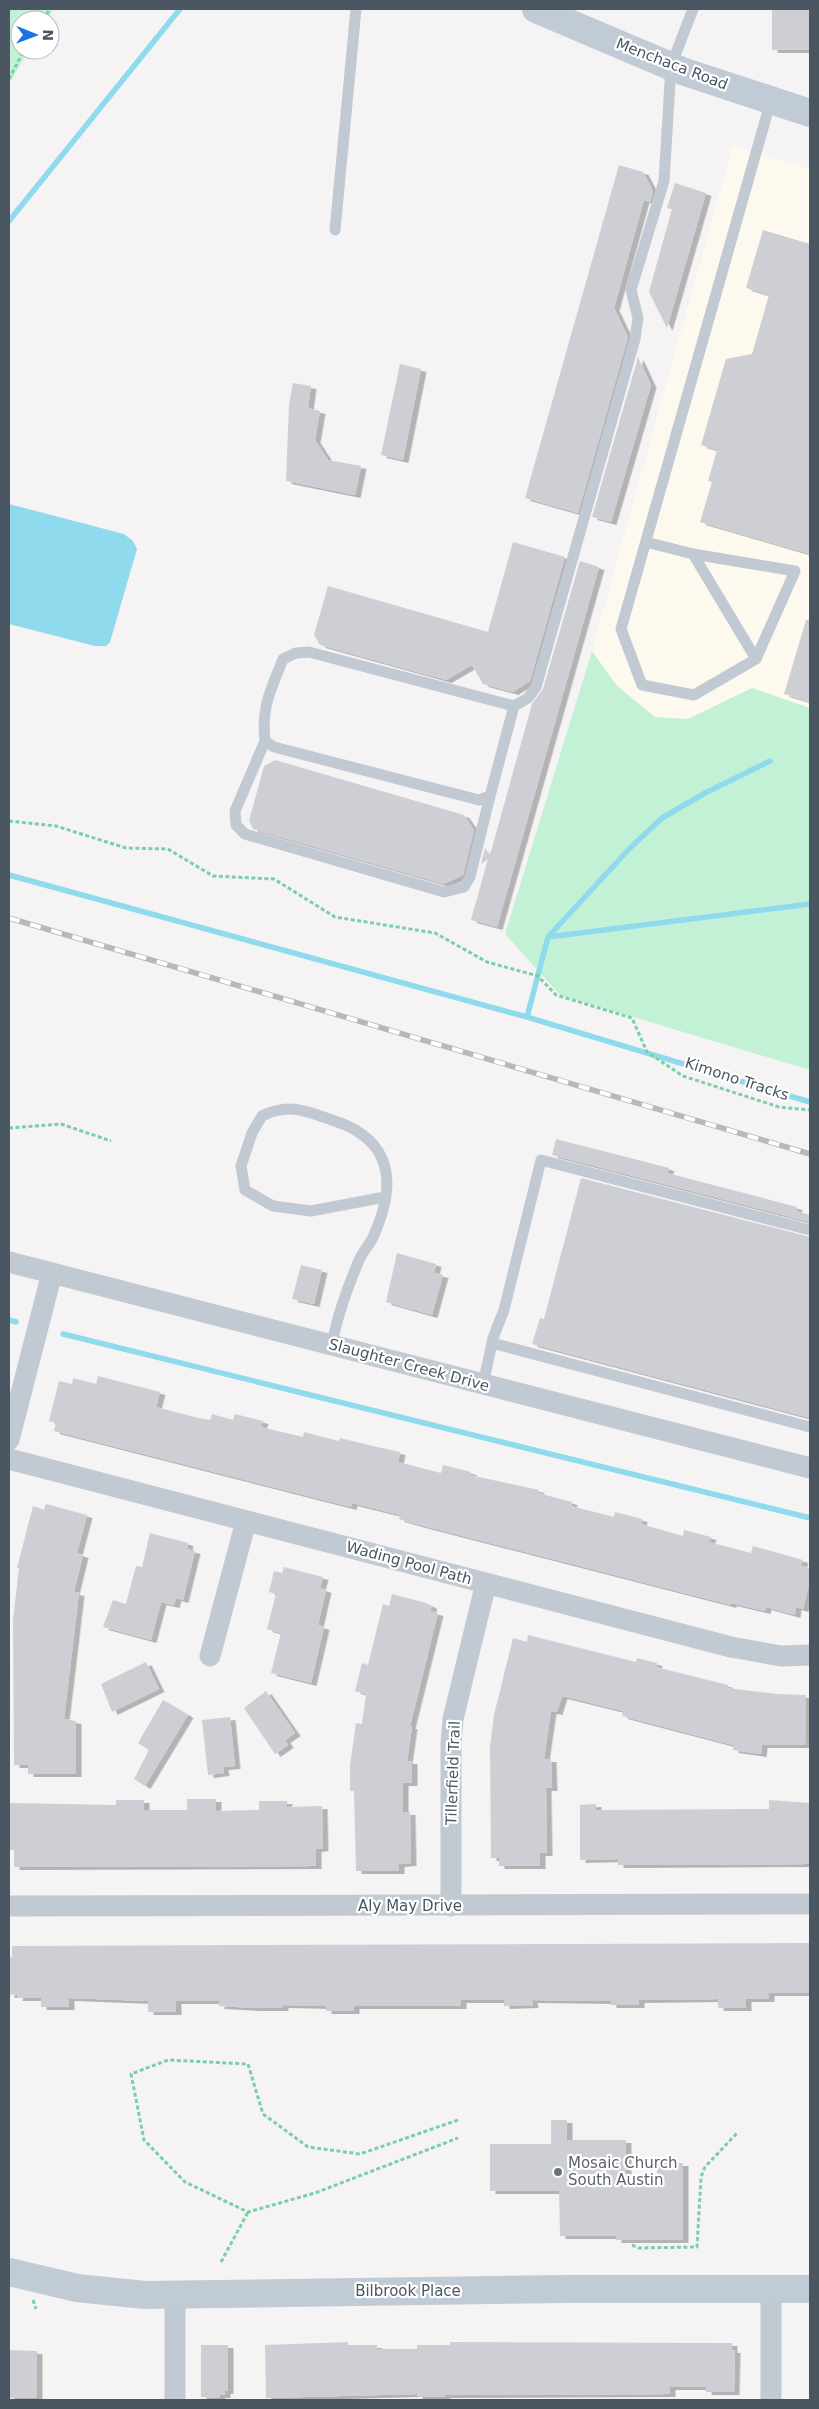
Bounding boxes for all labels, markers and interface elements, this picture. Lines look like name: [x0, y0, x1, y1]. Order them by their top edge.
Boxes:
north arrow: [10, 10, 60, 60]
text: N: [40, 29, 56, 41]
street label: Menchaca Road: [613, 34, 731, 94]
street label: Kimono Tracks: [683, 1054, 791, 1104]
street label: Slaughter Creek Drive: [327, 1335, 491, 1395]
street label: Wading Pool Path: [344, 1538, 474, 1588]
street label: Tillerfield Trail: [442, 1721, 464, 1826]
street label: Aly May Drive: [358, 1897, 462, 1915]
place label: Mosaic Church South Austin: [568, 2154, 677, 2189]
marker: Mosaic Church South Austin: [552, 2166, 564, 2178]
street label: Bilbrook Place: [355, 2282, 461, 2300]

